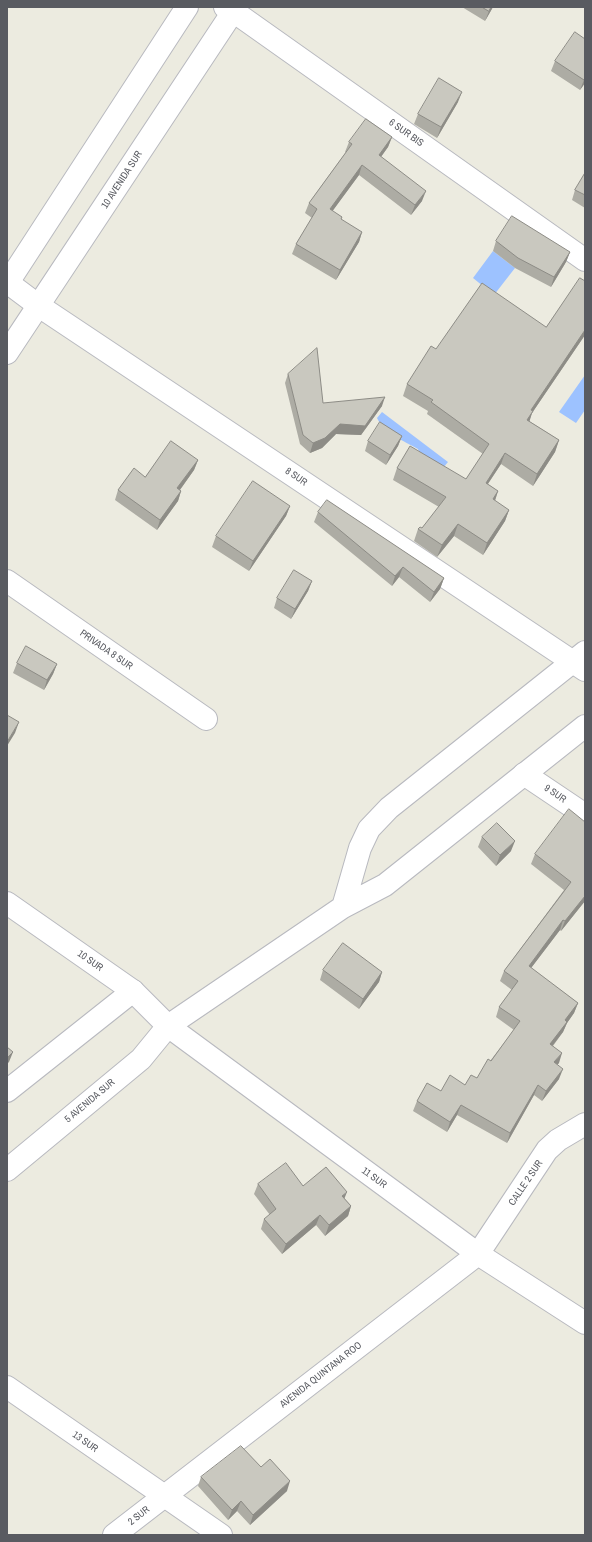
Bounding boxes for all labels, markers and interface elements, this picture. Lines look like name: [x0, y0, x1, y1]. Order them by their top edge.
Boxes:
street label: 6 SUR BIS: [386, 117, 426, 149]
street label: 10 AVENIDA SUR: [99, 149, 145, 211]
street label: 8 SUR: [283, 465, 309, 489]
street label: PRIVADA 8 SUR: [77, 627, 135, 673]
street label: 9 SUR: [542, 782, 568, 806]
street label: 10 SUR: [75, 948, 105, 974]
street label: 5 AVENIDA SUR: [62, 1077, 118, 1125]
street label: CALLE 2 SUR: [506, 1158, 546, 1208]
street label: 11 SUR: [359, 1165, 389, 1191]
street label: AVENIDA QUINTANA ROO: [278, 1339, 364, 1411]
street label: 13 SUR: [70, 1429, 100, 1455]
street label: 2 SUR: [126, 1504, 152, 1528]

